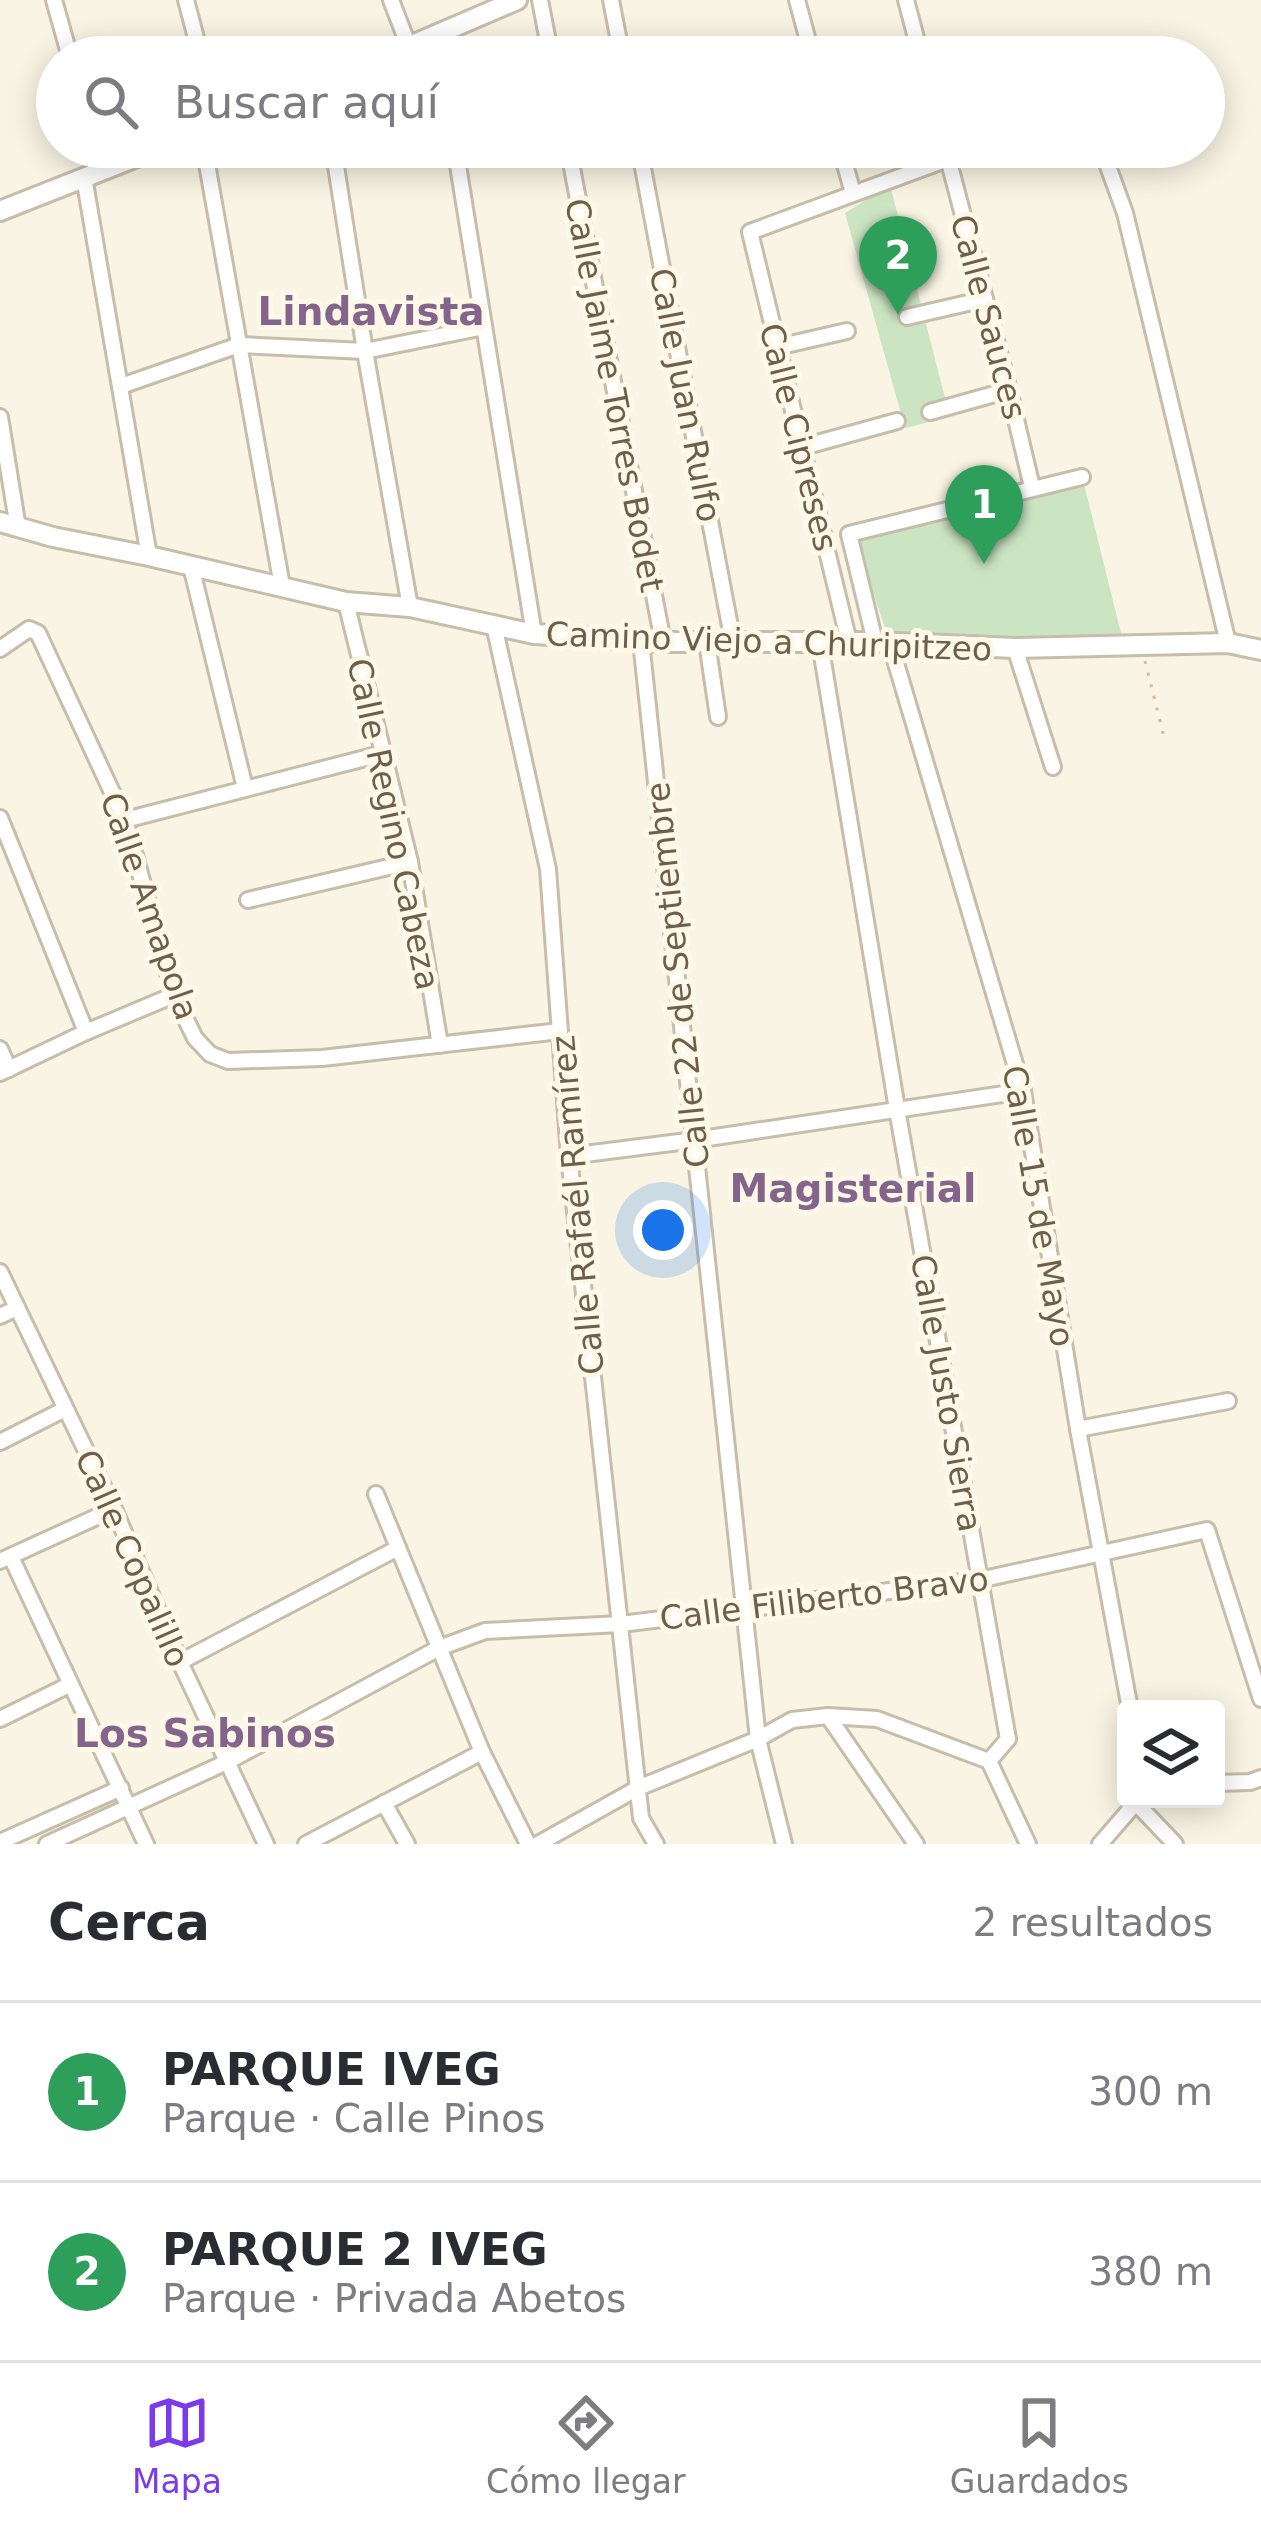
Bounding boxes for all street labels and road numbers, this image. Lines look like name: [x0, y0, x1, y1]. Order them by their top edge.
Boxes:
street label: Calle Jaime Torres Bodet: [557, 195, 672, 595]
street label: Calle Sauces: [942, 211, 1035, 424]
street label: Calle Juan Rulfo: [642, 265, 729, 525]
street label: Calle Cipreses: [751, 319, 846, 555]
street label: Camino Viejo a Churipitzeo: [545, 614, 993, 669]
street label: Calle Regino Cabeza: [339, 655, 448, 993]
street label: Calle 22 de Septiembre: [638, 780, 717, 1170]
street label: Calle Amapola: [92, 787, 207, 1025]
street label: Calle Rafaél Ramírez: [543, 1033, 612, 1376]
street label: Calle 15 de Mayo: [995, 1062, 1082, 1350]
street label: Calle Justo Sierra: [903, 1251, 990, 1535]
street label: Calle Copalillo: [67, 1444, 198, 1673]
street label: Calle Filiberto Bravo: [657, 1559, 991, 1638]

